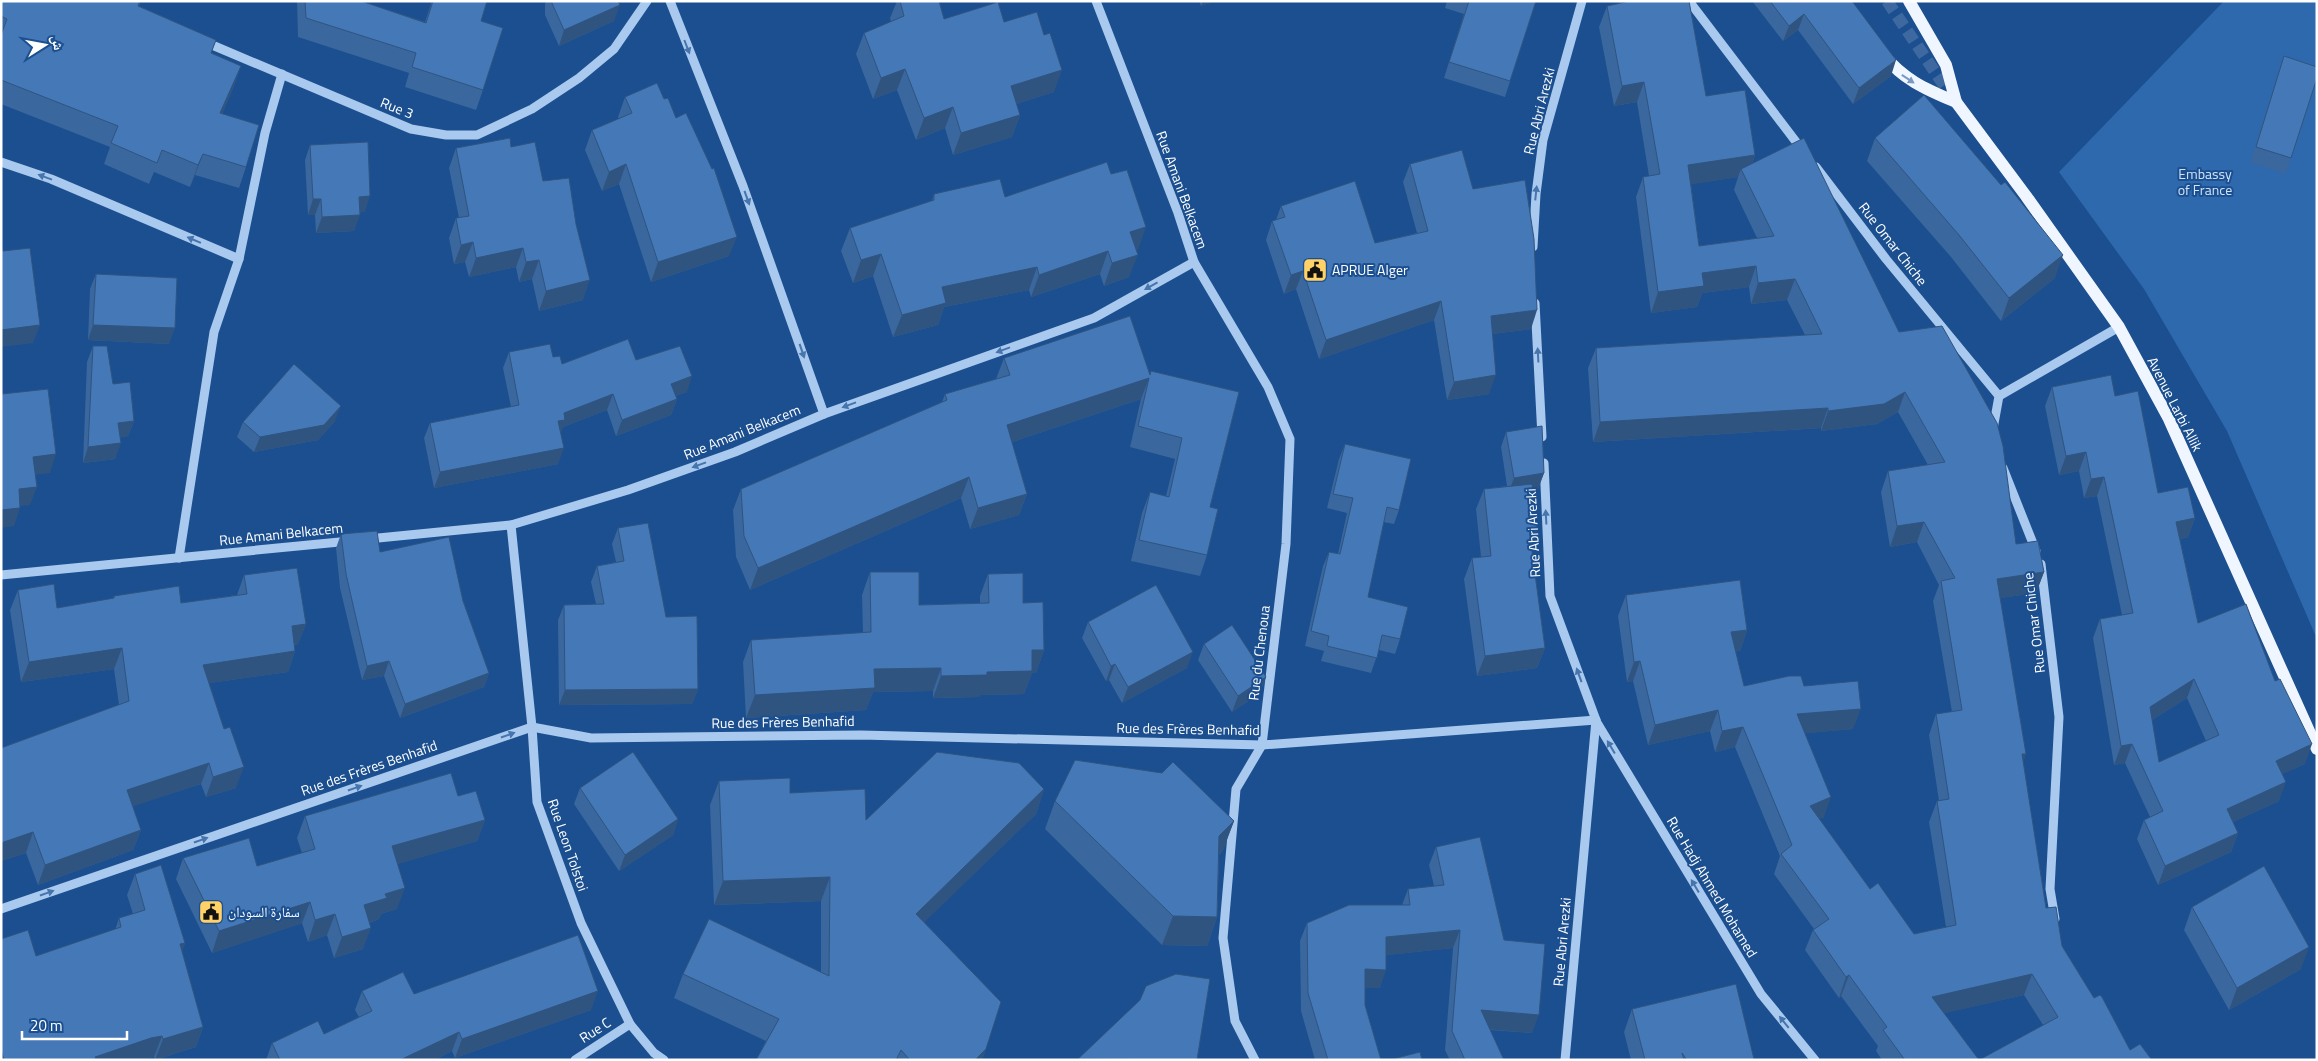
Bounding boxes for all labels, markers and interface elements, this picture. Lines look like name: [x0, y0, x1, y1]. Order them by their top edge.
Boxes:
north arrow: [20, 20, 70, 70]
text: ش: [47, 33, 70, 52]
one-way arrow: [683, 40, 691, 55]
street label: Rue Abri Arezki: [1518, 65, 1559, 157]
one-way arrow: [1901, 74, 1915, 84]
street label: Rue 3: [377, 91, 417, 124]
street label: Rue Amani Belkacem: [1151, 128, 1214, 252]
park label: Embassy of France: [2178, 163, 2232, 200]
one-way arrow: [37, 173, 52, 180]
one-way arrow: [1533, 184, 1541, 200]
one-way arrow: [744, 190, 751, 205]
street label: Rue Omar Chiche: [1854, 197, 1933, 290]
one-way arrow: [186, 236, 201, 244]
public building icon: APRUE Alger: [1302, 257, 1328, 283]
place label: APRUE Alger: [1332, 259, 1408, 280]
one-way arrow: [1144, 282, 1159, 290]
one-way arrow: [799, 343, 806, 358]
one-way arrow: [995, 347, 1010, 354]
one-way arrow: [1534, 347, 1542, 363]
street label: Avenue Larbi Allik: [2143, 353, 2208, 455]
street label: Rue Amani Belkacem: [680, 399, 803, 465]
one-way arrow: [842, 402, 857, 409]
one-way arrow: [691, 462, 706, 469]
street label: Rue Abri Arezki: [1520, 488, 1545, 578]
one-way arrow: [1542, 509, 1550, 525]
street label: Rue Amani Belkacem: [218, 517, 344, 550]
street label: Rue Omar Chiche: [2017, 572, 2050, 674]
street label: Rue du Chenoua: [1242, 604, 1275, 702]
one-way arrow: [1575, 667, 1582, 682]
street label: Rue des Frères Benhafid: [711, 710, 855, 733]
street label: Rue des Frères Benhafid: [1116, 717, 1260, 740]
one-way arrow: [501, 731, 516, 738]
street label: Rue des Frères Benhafid: [298, 734, 440, 801]
one-way arrow: [1607, 740, 1616, 753]
one-way arrow: [348, 783, 363, 791]
street label: Rue Leon Tolstoi: [543, 796, 594, 894]
street label: Rue Hadj Ahmed Mohamed: [1662, 812, 1763, 961]
one-way arrow: [194, 836, 209, 844]
one-way arrow: [1691, 879, 1700, 893]
one-way arrow: [40, 889, 55, 896]
street label: Rue Abri Arezki: [1547, 897, 1576, 987]
public building icon: سفارة السودان: [198, 899, 224, 925]
place label: سفارة السودان: [228, 901, 300, 922]
scale bar: [22, 1008, 128, 1040]
street label: Rue C: [575, 1011, 615, 1048]
text: 20 m: [30, 1014, 63, 1037]
one-way arrow: [1778, 1016, 1789, 1029]

